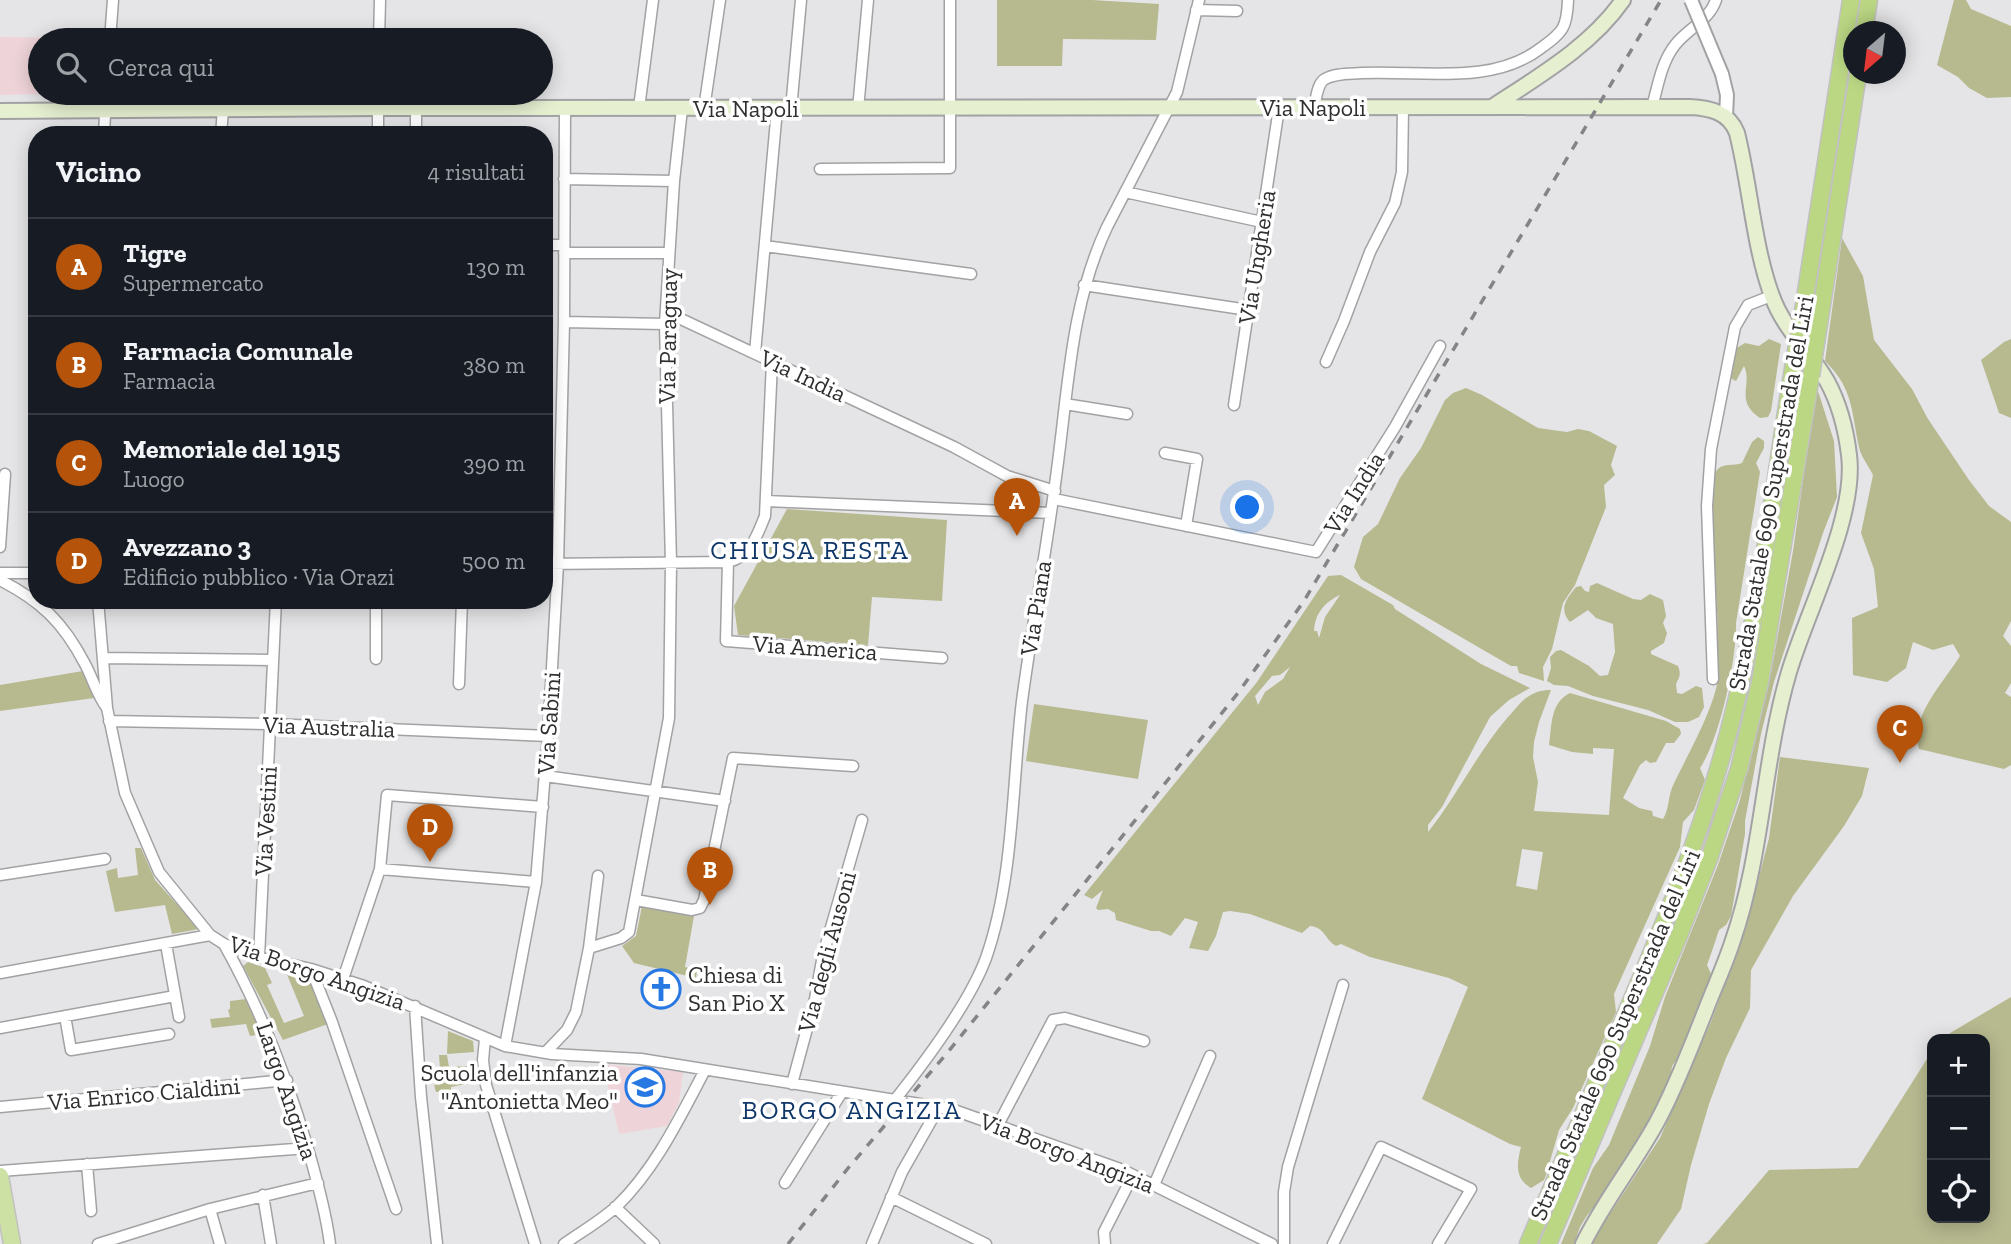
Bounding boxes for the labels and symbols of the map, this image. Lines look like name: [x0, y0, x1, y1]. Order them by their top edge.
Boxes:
north arrow: [1843, 21, 1906, 84]
street label: Via Napoli: [1259, 93, 1366, 122]
street label: Via Napoli: [692, 94, 799, 123]
street label: Via Ungheria: [1231, 187, 1281, 327]
street label: Via Paraguay: [652, 267, 683, 405]
street label: Strada Statale 690 Superstrada del Liri: [1721, 293, 1820, 693]
street label: Via India: [755, 343, 851, 408]
street label: Via India: [1316, 446, 1390, 540]
pin: A: [994, 478, 1040, 536]
your location: [1230, 490, 1264, 524]
district label: CHIUSA RESTA: [710, 534, 910, 566]
street label: Via Piana: [1013, 558, 1057, 659]
street label: Via America: [751, 629, 879, 666]
street label: Via Sabini: [530, 670, 567, 776]
pin: C: [1877, 705, 1923, 763]
street label: Via Australia: [261, 710, 396, 743]
street label: Via Vestini: [248, 765, 283, 878]
pin: D: [407, 804, 453, 862]
street label: Strada Statale 690 Superstrada del Liri: [1523, 845, 1706, 1225]
pin: B: [687, 847, 733, 905]
street label: Via degli Ausoni: [791, 868, 862, 1037]
street label: Via Borgo Angizia: [224, 928, 410, 1016]
place label: Chiesa di San Pio X: [688, 960, 785, 1017]
church icon: Chiesa di San Pio X: [640, 968, 682, 1010]
street label: Largo Angizia: [250, 1018, 325, 1164]
place label: Scuola dell'infanzia "Antonietta Meo": [420, 1058, 618, 1115]
school or university icon: Scuola dell'infanzia "Antonietta Meo": [624, 1066, 666, 1108]
street label: Via Enrico Cialdini: [46, 1071, 242, 1116]
district label: BORGO ANGIZIA: [742, 1094, 962, 1126]
street label: Via Borgo Angizia: [975, 1106, 1159, 1199]

